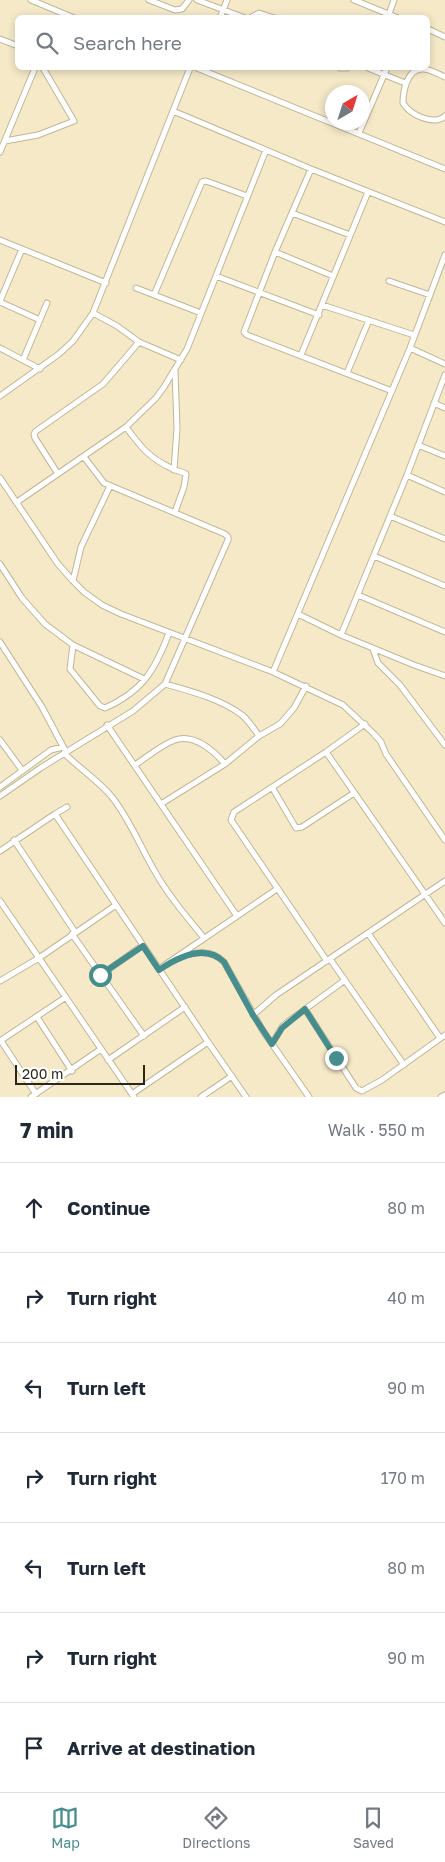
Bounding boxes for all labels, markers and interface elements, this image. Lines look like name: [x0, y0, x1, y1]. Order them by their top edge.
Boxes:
search box: [15, 15, 430, 70]
icon: search: [33, 29, 61, 57]
text: Search here: [73, 31, 182, 54]
north arrow: [325, 85, 370, 130]
route start: [89, 964, 112, 987]
route end: [325, 1047, 348, 1070]
scale bar: [15, 1062, 145, 1085]
text: 200 m: [22, 1065, 63, 1082]
text: 7 min: [20, 1117, 74, 1143]
text: Walk · 550 m: [328, 1120, 425, 1140]
icon: ahead: [20, 1194, 48, 1222]
text: Continue: [67, 1196, 150, 1219]
text: 80 m: [387, 1198, 425, 1218]
icon: right: [20, 1284, 48, 1312]
text: Turn right: [67, 1286, 157, 1309]
text: 40 m: [387, 1288, 425, 1308]
icon: left: [20, 1374, 48, 1402]
text: Turn left: [67, 1376, 146, 1399]
text: 90 m: [387, 1378, 425, 1398]
icon: right: [20, 1464, 48, 1492]
text: Turn right: [67, 1466, 157, 1489]
text: 170 m: [381, 1468, 425, 1488]
icon: left: [20, 1554, 48, 1582]
text: Turn left: [67, 1556, 146, 1579]
text: 80 m: [387, 1558, 425, 1578]
icon: right: [20, 1644, 48, 1672]
text: Turn right: [67, 1646, 157, 1669]
text: 90 m: [387, 1648, 425, 1668]
icon: arrive: [20, 1734, 48, 1762]
text: Arrive at destination: [67, 1736, 255, 1759]
tab: Map: [51, 1804, 80, 1851]
tab: Directions: [182, 1804, 251, 1851]
tab: Saved: [353, 1804, 394, 1851]

